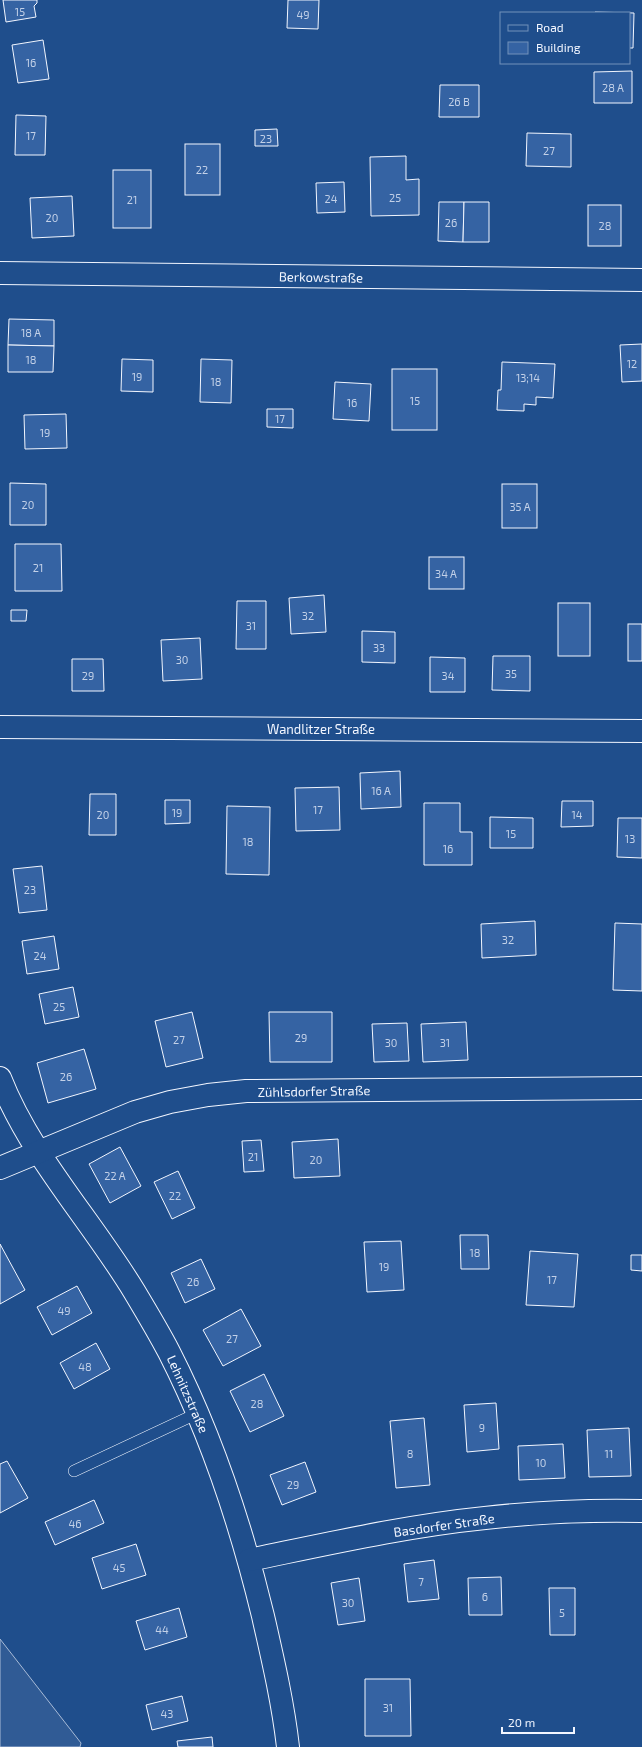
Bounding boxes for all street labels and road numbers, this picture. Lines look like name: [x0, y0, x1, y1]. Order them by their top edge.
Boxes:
street label: Berkowstraße: [279, 268, 363, 286]
street label: Wandlitzer Straße: [267, 721, 375, 737]
street label: Zühlsdorfer Straße: [257, 1082, 371, 1100]
street label: Lehnitzstraße: [164, 1353, 212, 1435]
street label: Basdorfer Straße: [392, 1510, 496, 1540]

